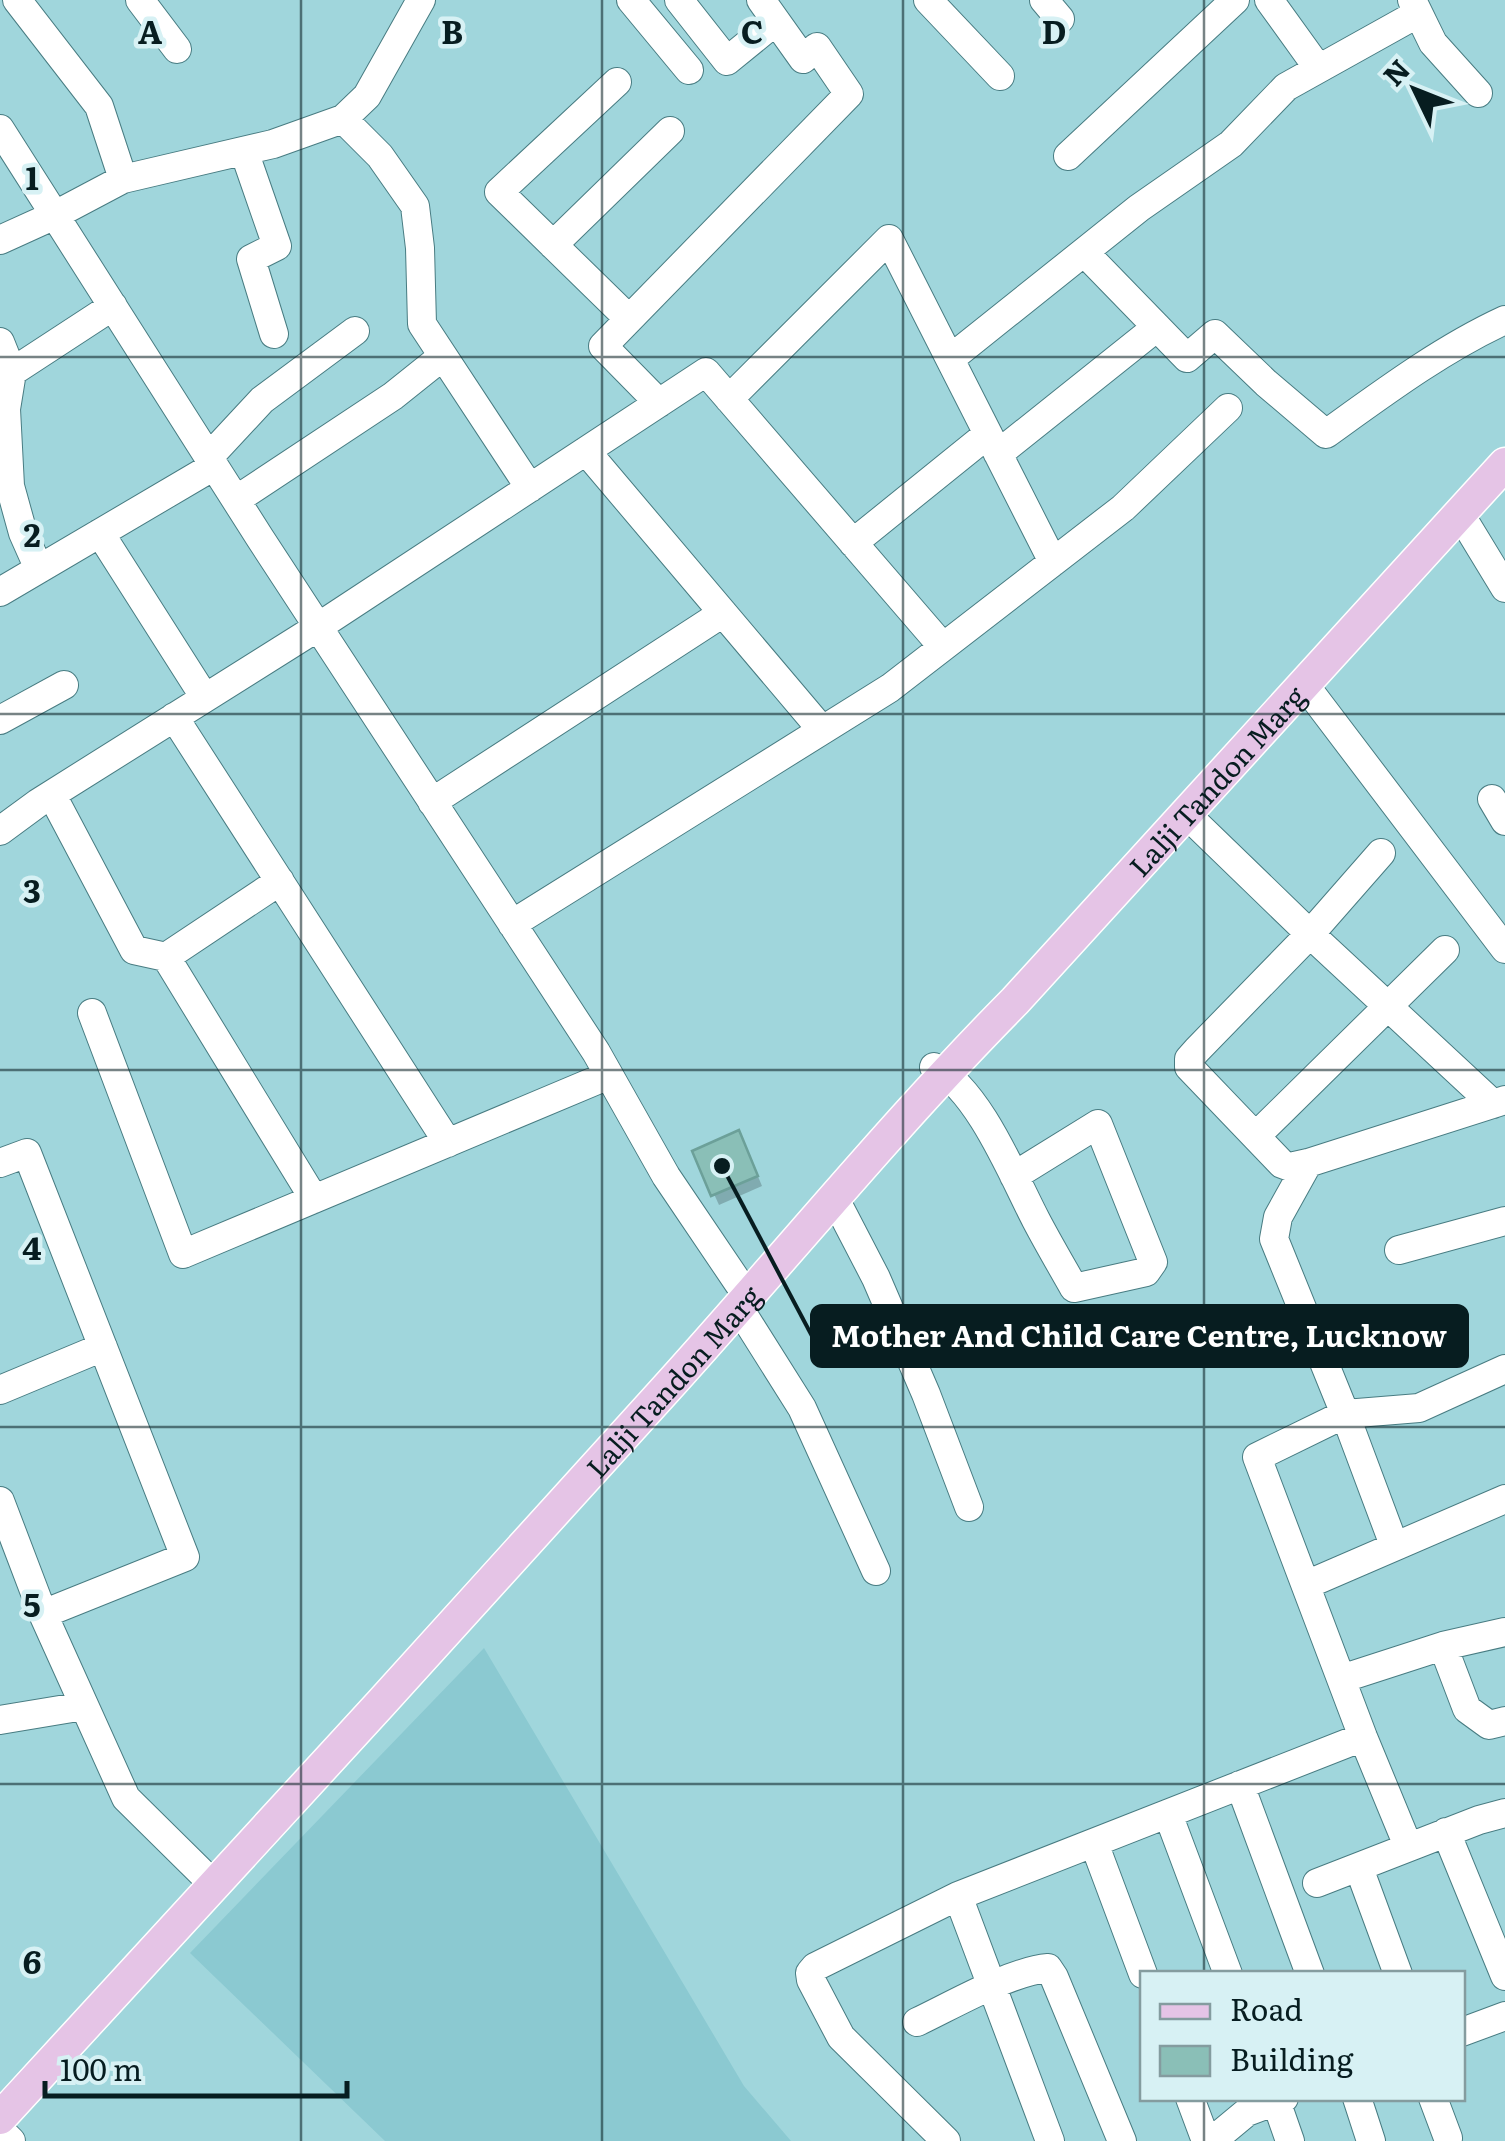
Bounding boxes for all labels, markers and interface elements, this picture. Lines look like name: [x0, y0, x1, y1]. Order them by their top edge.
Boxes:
text: A: [138, 6, 162, 54]
text: B: [441, 6, 463, 54]
text: C: [741, 6, 763, 54]
text: D: [1042, 6, 1066, 54]
north arrow: [1365, 40, 1465, 140]
text: N: [1372, 49, 1419, 95]
text: 1: [25, 152, 39, 200]
text: 2: [23, 509, 41, 557]
street label: Lalji Tandon Marg: [1118, 675, 1315, 885]
text: 3: [23, 865, 41, 913]
text: 4: [22, 1222, 42, 1270]
street label: Lalji Tandon Marg: [575, 1275, 770, 1486]
callout: Mother And Child Care Centre, Lucknow: [812, 1306, 1467, 1366]
text: Mother And Child Care Centre, Lucknow: [831, 1312, 1447, 1356]
text: 5: [23, 1579, 41, 1627]
text: 6: [23, 1936, 41, 1984]
legend: [1140, 1971, 1465, 2101]
text: Road: [1230, 1986, 1303, 2030]
scale bar: [45, 2036, 348, 2098]
text: Building: [1230, 2036, 1354, 2080]
text: 100 m: [60, 2046, 142, 2090]

